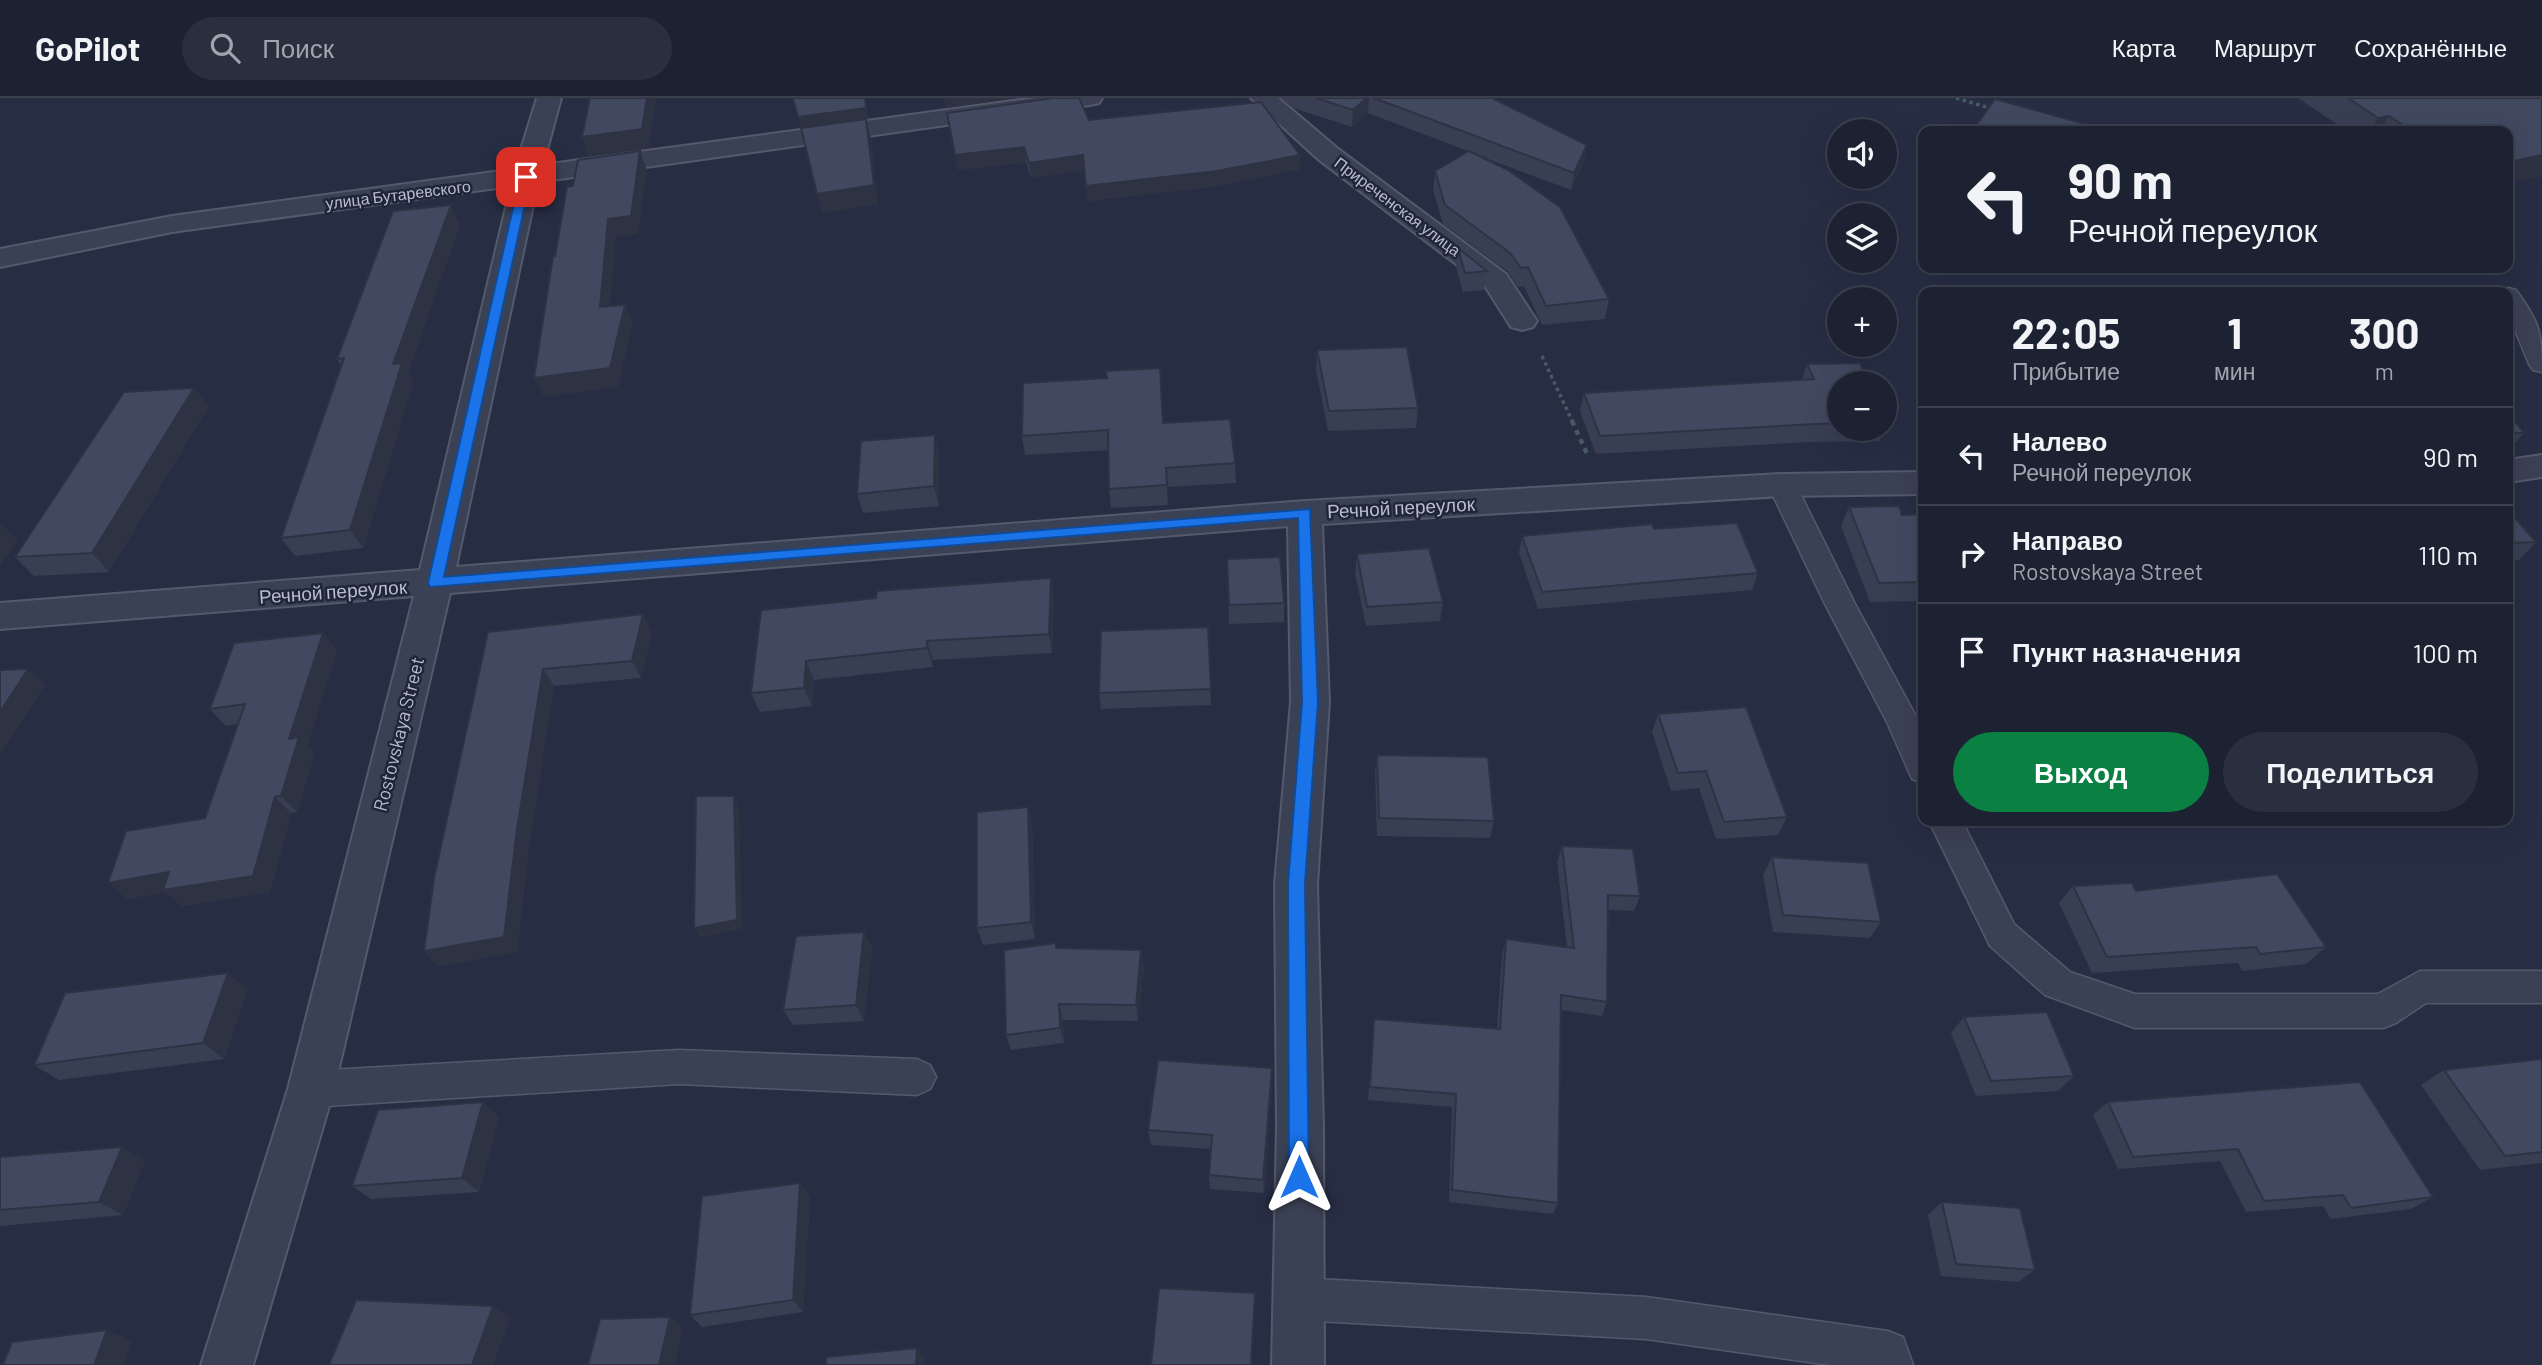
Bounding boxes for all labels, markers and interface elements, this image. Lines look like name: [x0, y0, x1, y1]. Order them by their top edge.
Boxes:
search box: [182, 17, 672, 80]
text: GoPilot: [35, 28, 140, 68]
icon: search: [206, 29, 244, 67]
text: Поиск: [262, 32, 334, 63]
text: Карта: [2112, 33, 2176, 62]
text: Маршрут: [2214, 33, 2316, 62]
text: Сохранённые: [2354, 33, 2507, 62]
map controls: [1827, 119, 1897, 441]
button: sound: [1827, 119, 1897, 189]
pin: [496, 147, 556, 207]
text: 90 m: [2068, 150, 2173, 209]
street label: Приреченская улица: [1331, 152, 1465, 260]
icon: left: [1953, 154, 2044, 245]
icon: arrive: [507, 158, 545, 196]
street label: улица Бутаревского: [324, 176, 472, 212]
button: layers: [1827, 203, 1897, 273]
text: Речной переулок: [2068, 210, 2318, 248]
button: +: [1827, 287, 1897, 357]
text: 22:05: [2012, 307, 2120, 357]
text: 1: [2227, 307, 2242, 357]
text: 300: [2349, 307, 2419, 357]
text: Прибытие: [2012, 357, 2120, 385]
text: мин: [2214, 357, 2255, 385]
text: m: [2375, 357, 2394, 385]
button: −: [1827, 371, 1897, 441]
text: Налево: [2012, 425, 2107, 456]
icon: left: [1953, 437, 1991, 475]
text: 90 m: [2423, 441, 2478, 472]
text: Речной переулок: [2012, 458, 2191, 486]
street label: Речной переулок: [1326, 492, 1476, 522]
text: Направо: [2012, 524, 2123, 555]
icon: right: [1953, 535, 1991, 573]
text: 110 m: [2418, 539, 2478, 570]
text: Rostovskaya Street: [2012, 557, 2203, 585]
street label: Речной переулок: [258, 574, 408, 608]
icon: arrive: [1953, 633, 1991, 671]
text: Пункт назначения: [2012, 636, 2241, 667]
text: 100 m: [2413, 637, 2478, 668]
street label: Rostovskaya Street: [368, 655, 428, 813]
button: Выход: [1953, 732, 2209, 812]
button: Поделиться: [2223, 732, 2478, 812]
position arrow: [1262, 1140, 1336, 1214]

